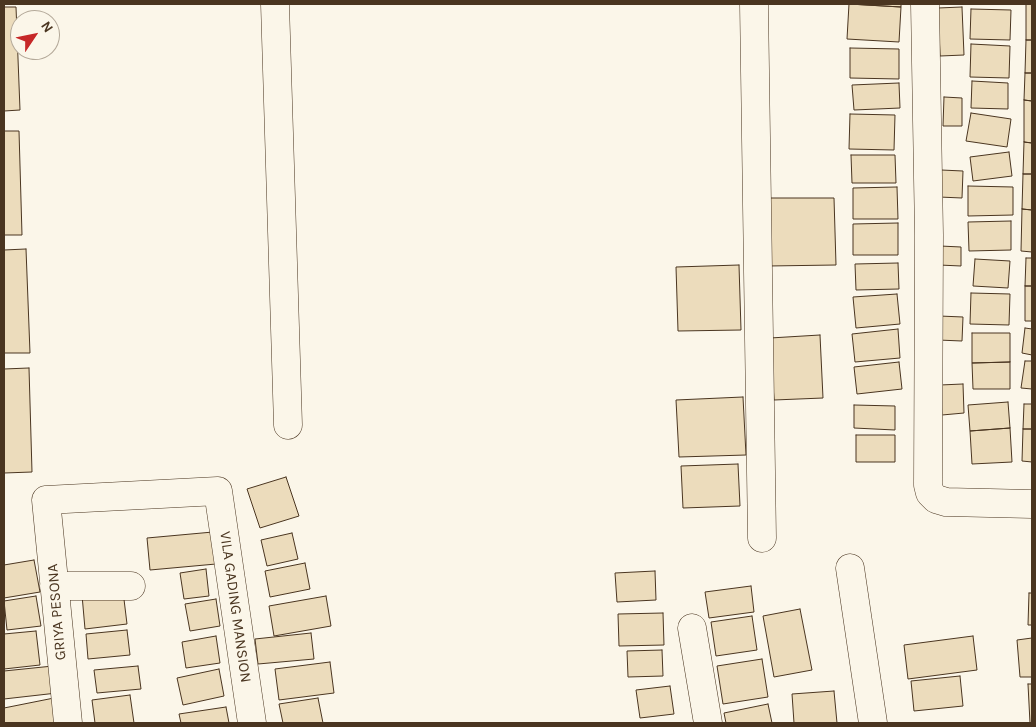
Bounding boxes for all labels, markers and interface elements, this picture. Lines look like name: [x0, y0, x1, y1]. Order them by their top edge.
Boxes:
north arrow: [10, 10, 60, 60]
text: N: [37, 18, 57, 36]
street label: VILA GADING MANSION: [215, 530, 255, 684]
street label: GRIYA PESONA: [44, 563, 70, 661]

